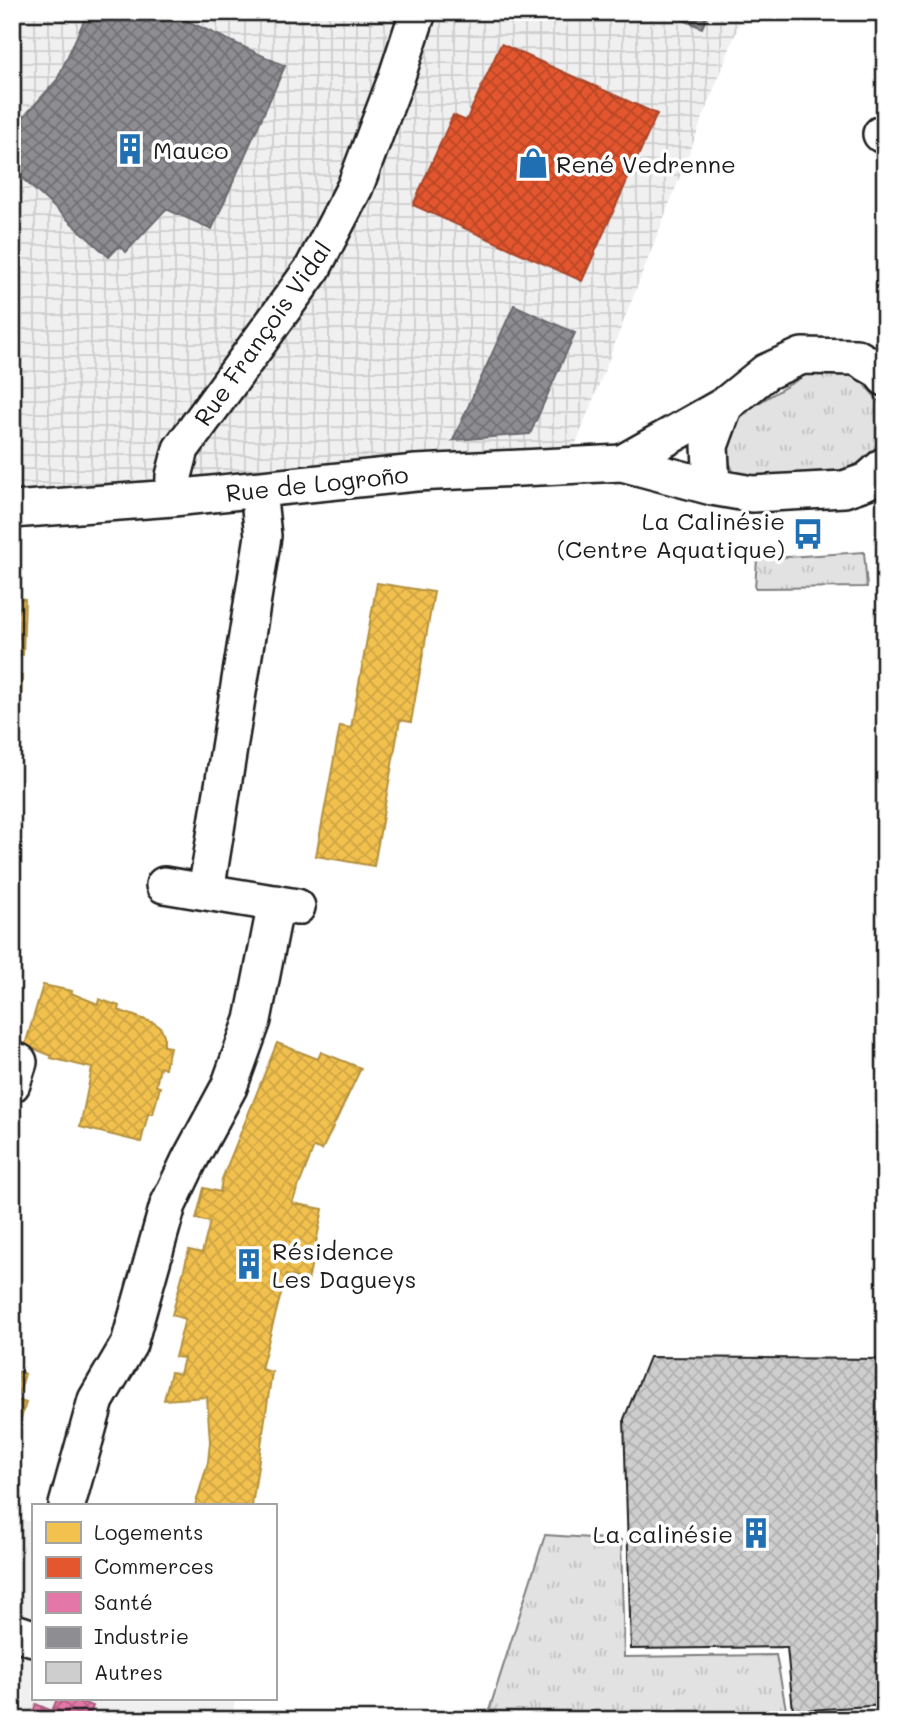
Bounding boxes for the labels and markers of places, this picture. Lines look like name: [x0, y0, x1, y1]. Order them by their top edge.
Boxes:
building icon: Mauco: [113, 132, 147, 166]
place label: Mauco: [153, 134, 229, 165]
shop icon: René Vedrenne: [516, 146, 550, 180]
place label: René Vedrenne: [556, 148, 736, 179]
place label: La Calinésie (Centre Aquatique): [557, 505, 785, 564]
bus stop icon: La Calinésie (Centre Aquatique): [791, 517, 825, 551]
place label: Résidence Les Dagueys: [272, 1235, 416, 1294]
building icon: Résidence Les Dagueys: [232, 1247, 266, 1281]
building icon: La calinésie: [739, 1516, 773, 1550]
place label: La calinésie: [593, 1518, 733, 1549]

